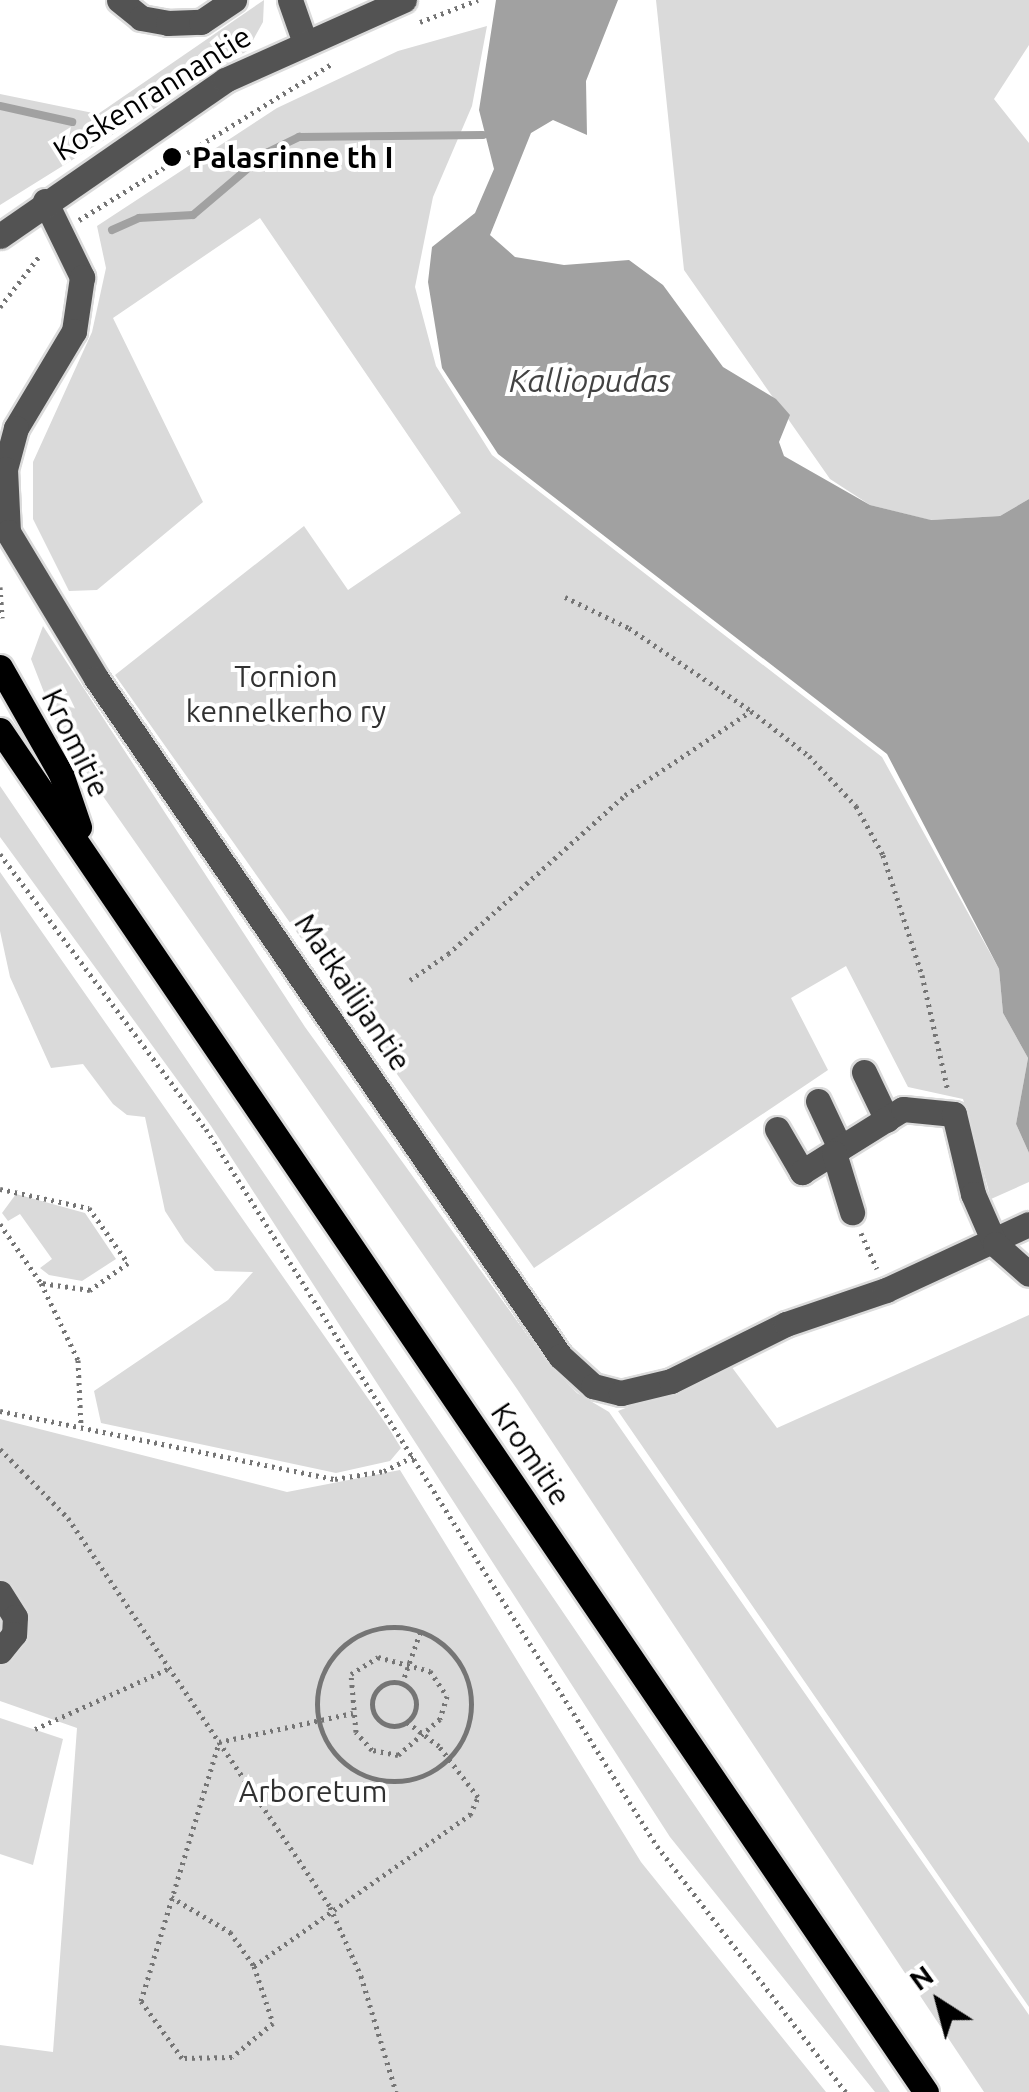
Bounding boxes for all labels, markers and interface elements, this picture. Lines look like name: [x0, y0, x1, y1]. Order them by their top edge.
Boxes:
street label: Koskenrannantie: [47, 18, 257, 168]
place label: Palasrinne th I: [192, 139, 393, 175]
marker: Palasrinne th I: [161, 146, 183, 168]
water label: Kalliopudas: [509, 361, 671, 399]
park label: Tornion kennelkerho ry: [186, 658, 386, 728]
street label: Kromitie: [34, 683, 118, 803]
street label: Matkailijantie: [287, 907, 419, 1077]
street label: Kromitie: [484, 1396, 578, 1512]
park label: Arboretum: [239, 1773, 387, 1809]
north arrow: [889, 1952, 989, 2052]
text: N: [904, 1959, 939, 1996]

